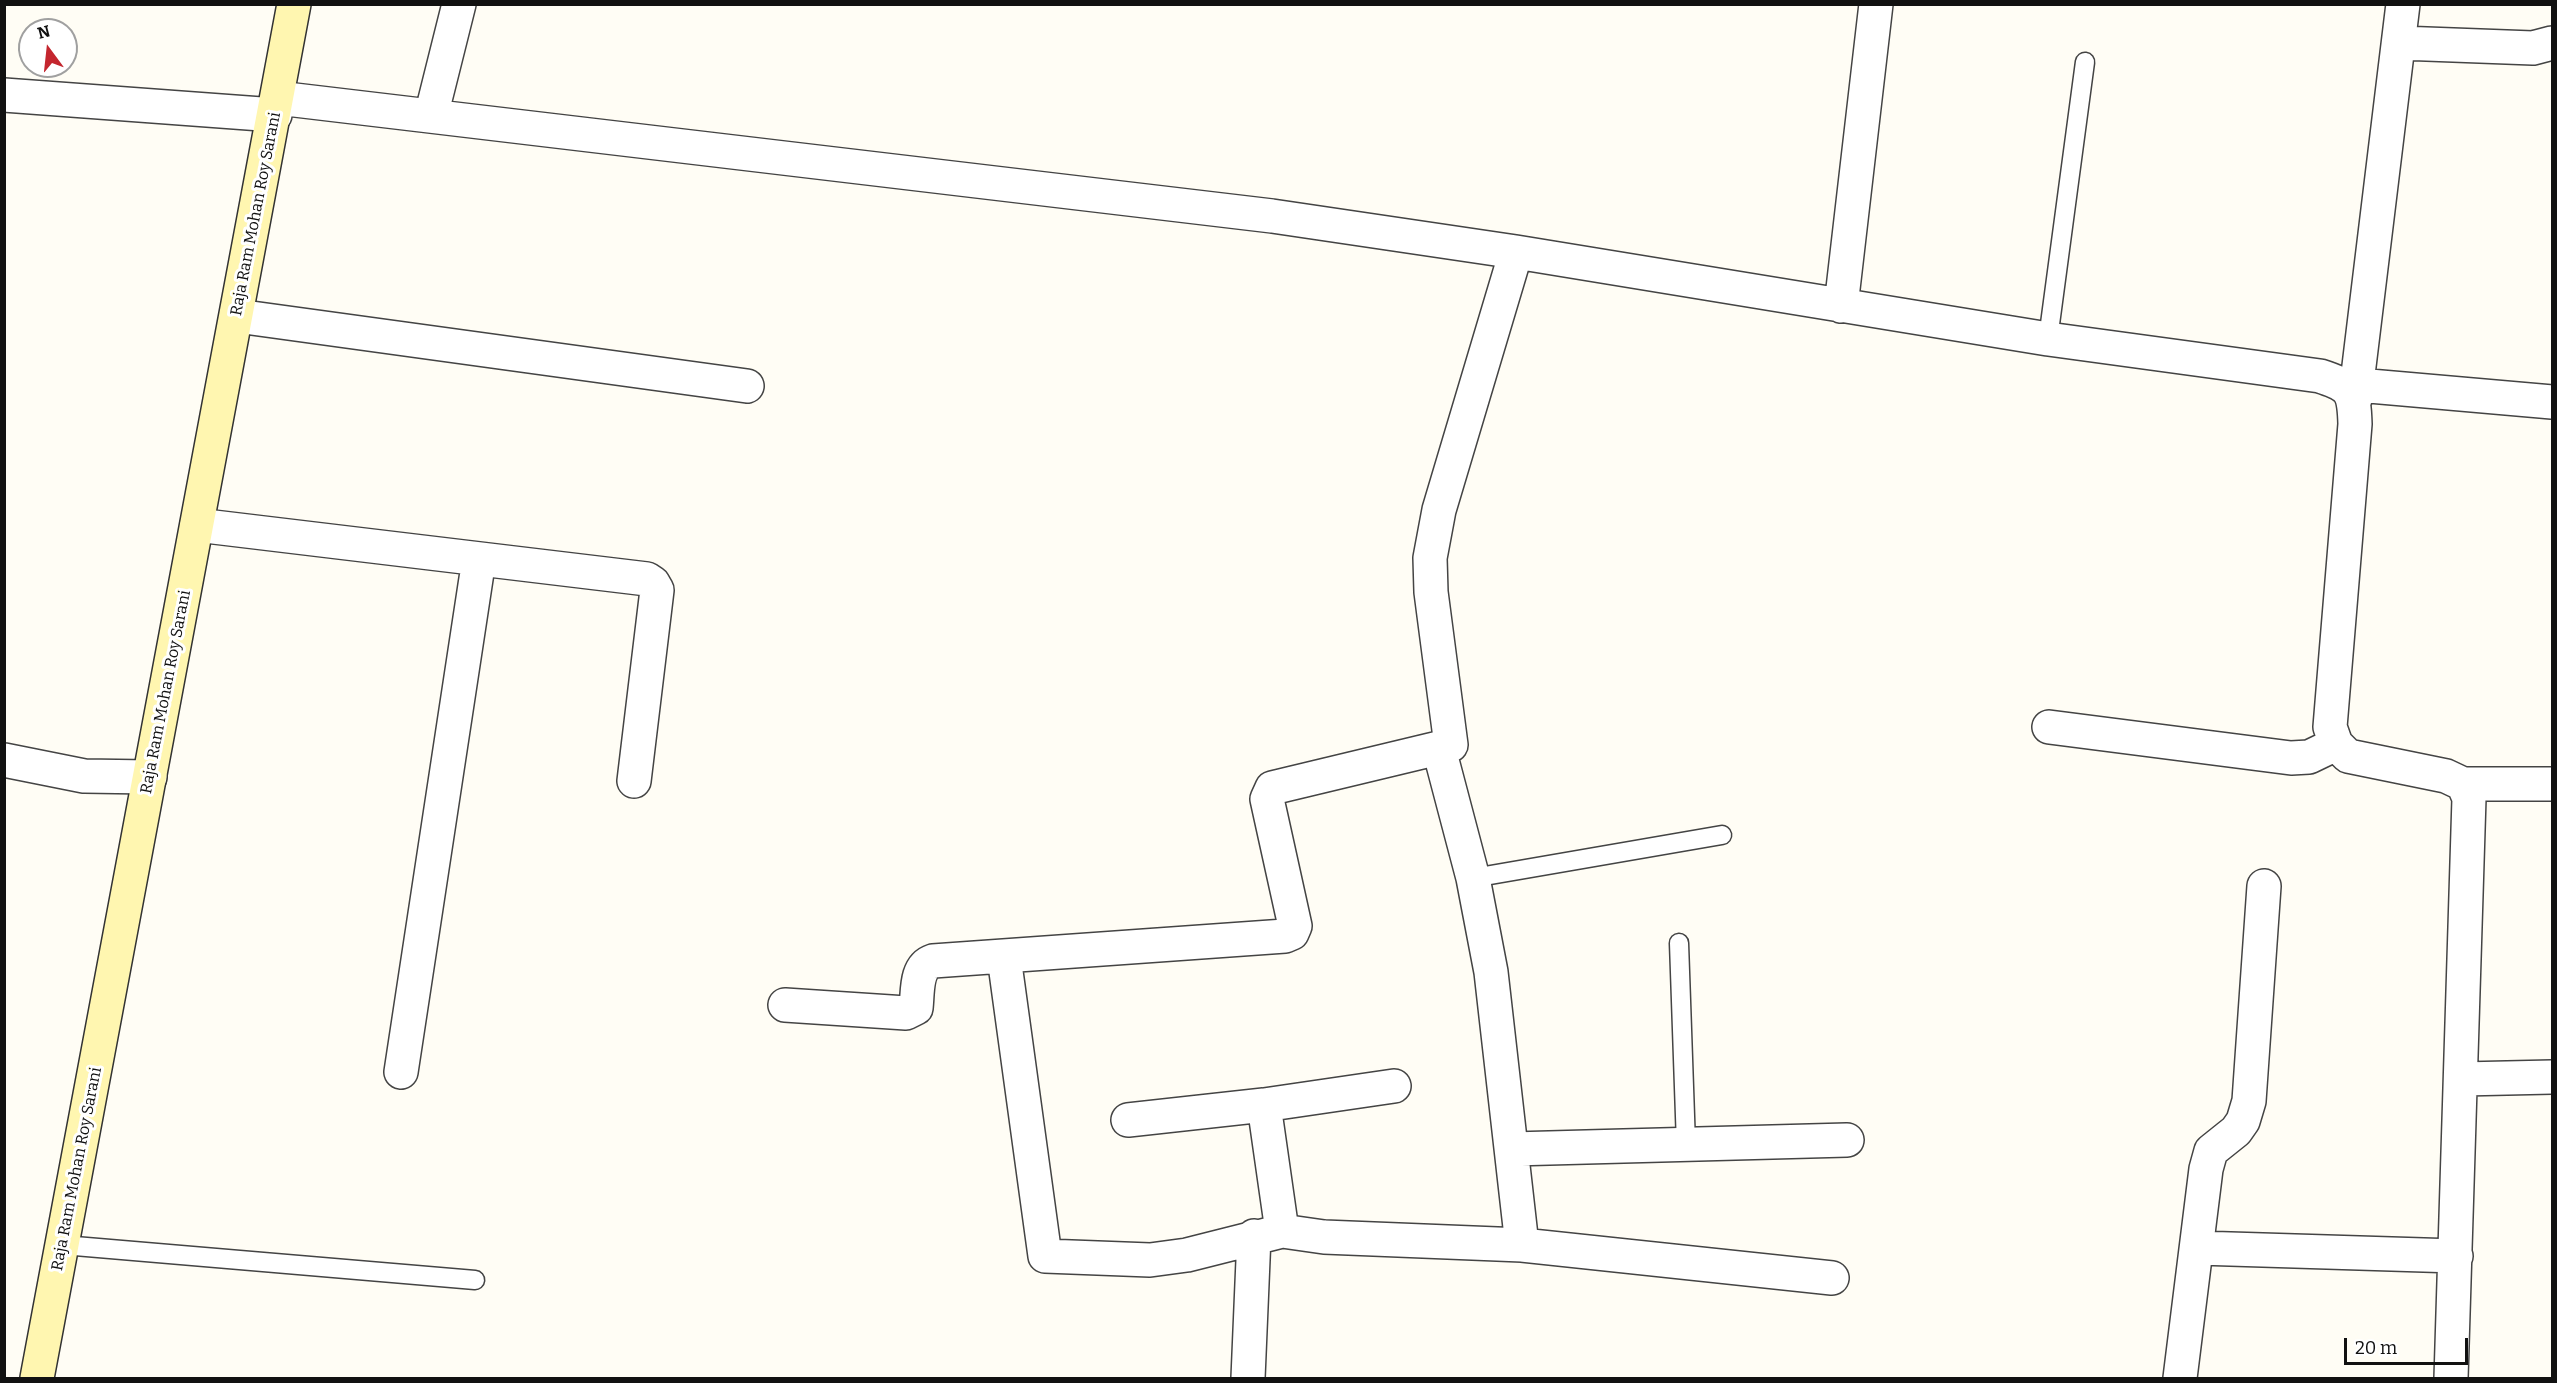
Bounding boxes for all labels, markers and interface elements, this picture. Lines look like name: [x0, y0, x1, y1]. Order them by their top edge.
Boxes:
north arrow: [18, 18, 78, 78]
text: N: [35, 21, 52, 43]
street label: Raja Ram Mohan Roy Sarani: [227, 111, 285, 317]
street label: Raja Ram Mohan Roy Sarani: [137, 589, 195, 795]
street label: Raja Ram Mohan Roy Sarani: [48, 1066, 106, 1272]
scale bar: [2347, 1326, 2472, 1364]
text: 20 m: [2355, 1337, 2397, 1359]

